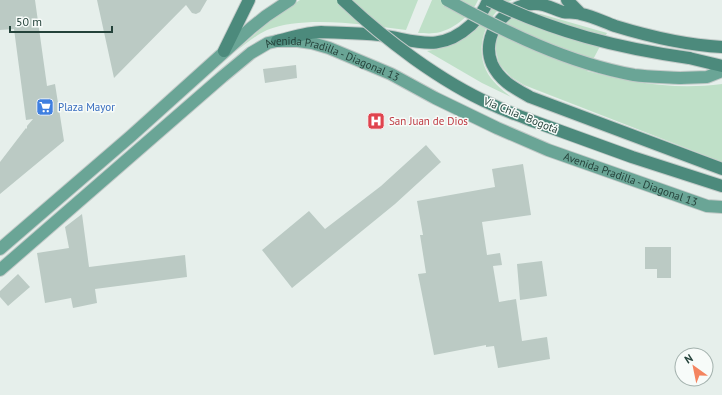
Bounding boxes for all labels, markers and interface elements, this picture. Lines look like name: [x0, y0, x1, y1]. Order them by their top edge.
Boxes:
scale bar: [10, 8, 112, 34]
text: 50 m: [16, 14, 42, 29]
street label: Avenida Pradilla - Diagonal 13: [262, 34, 402, 84]
street label: Vía Chía - Bogotá: [481, 93, 560, 136]
supermarket icon: Plaza Mayor: [35, 97, 55, 117]
place label: Plaza Mayor: [58, 100, 115, 114]
hospital icon: San Juan de Dios: [366, 111, 386, 131]
place label: San Juan de Dios: [389, 114, 468, 128]
street label: Avenida Pradilla - Diagonal 13: [562, 149, 700, 209]
north arrow: [674, 347, 714, 387]
text: N: [682, 351, 695, 366]

